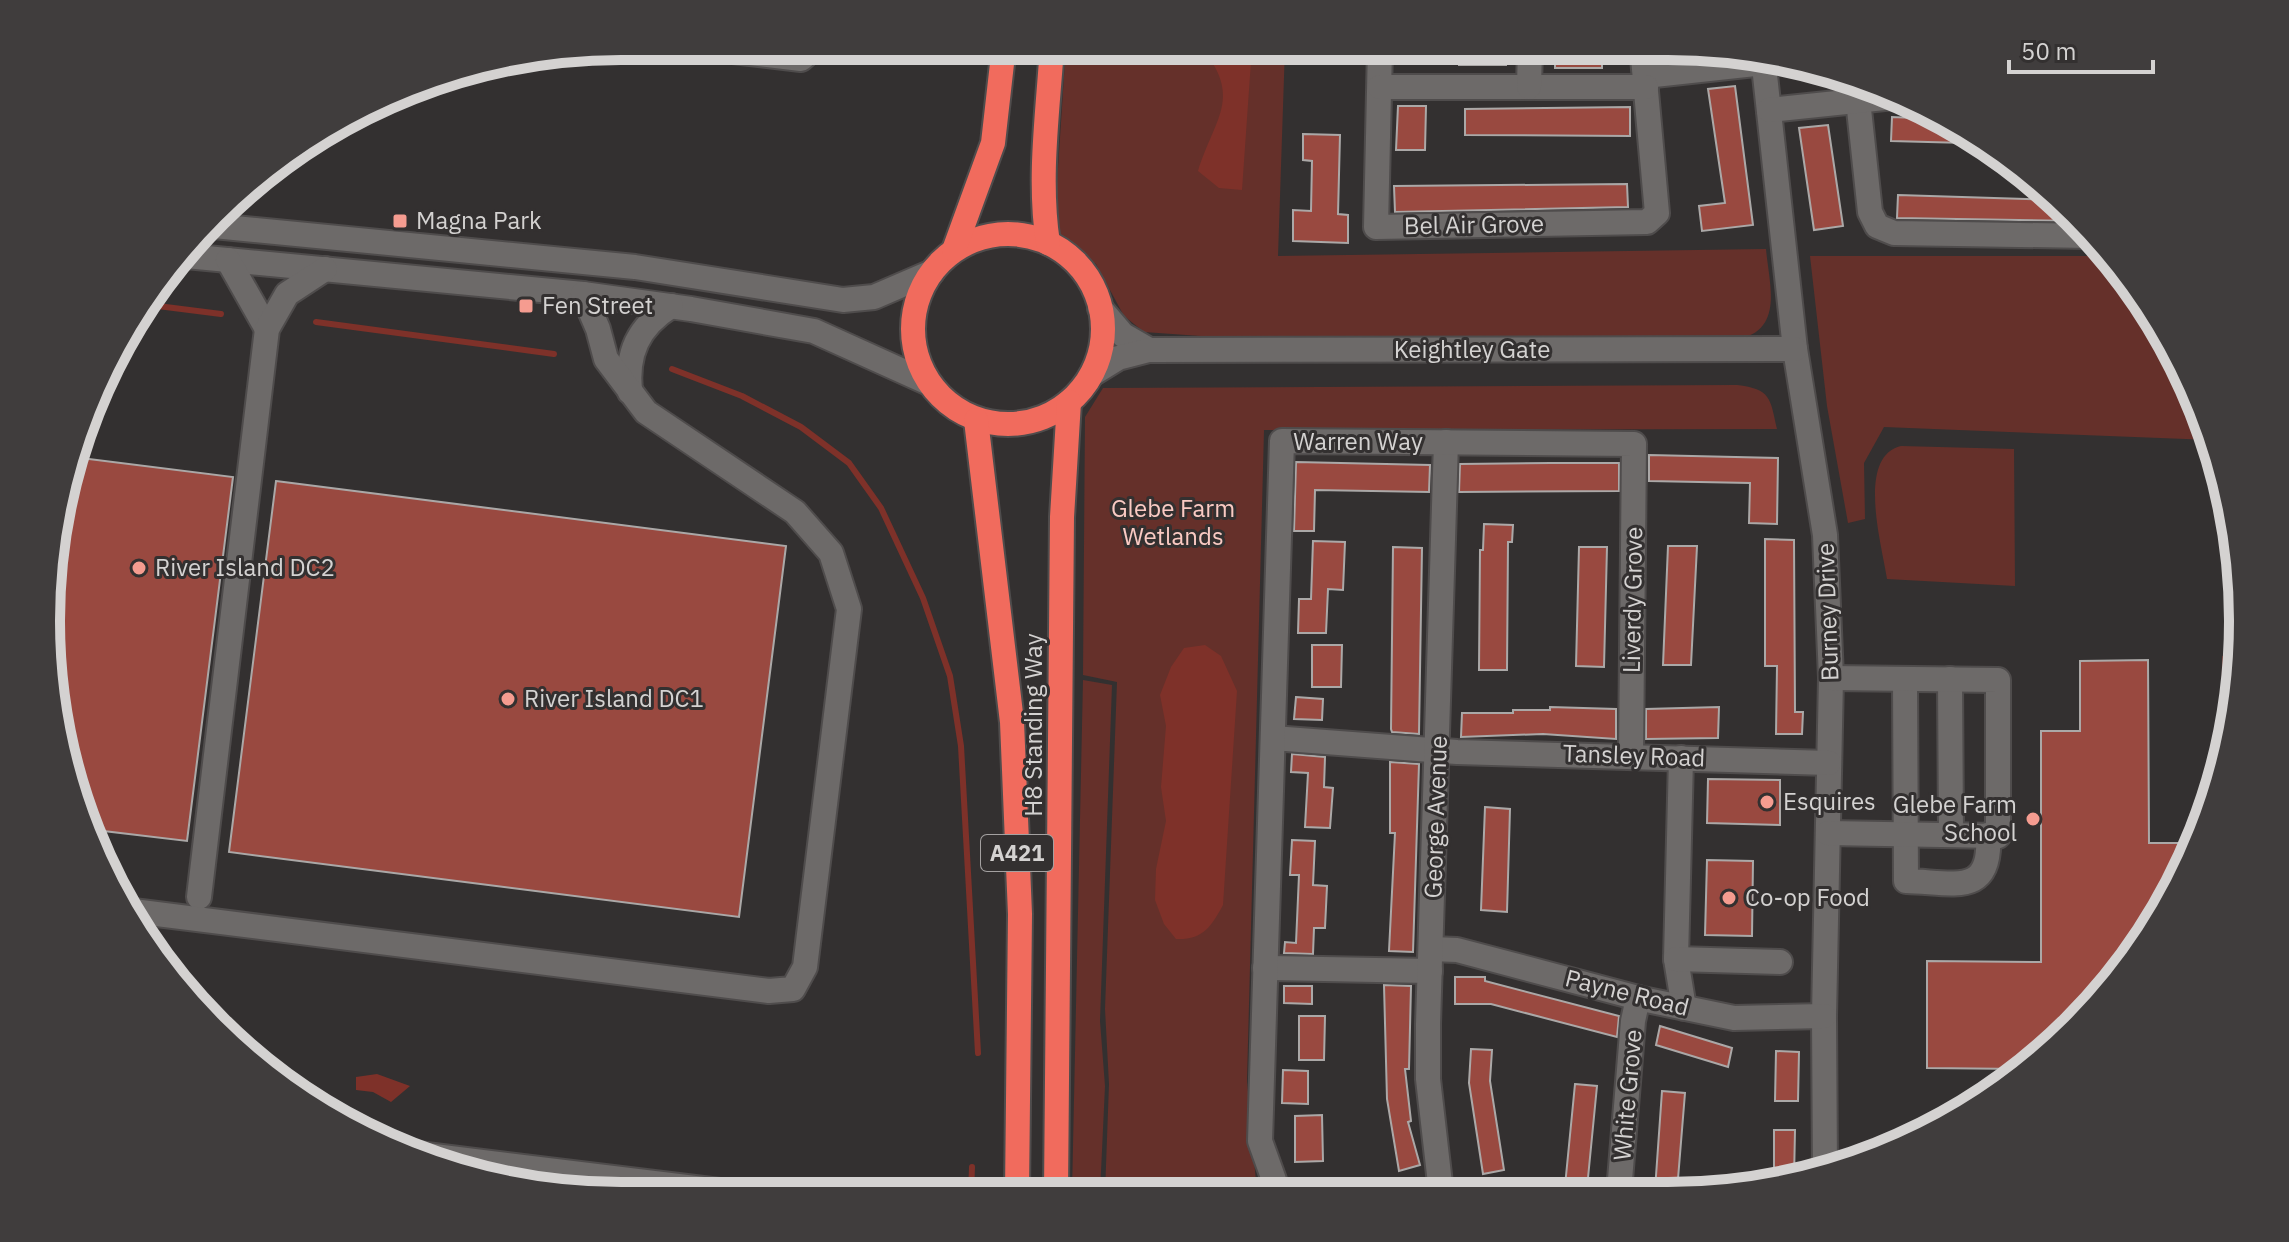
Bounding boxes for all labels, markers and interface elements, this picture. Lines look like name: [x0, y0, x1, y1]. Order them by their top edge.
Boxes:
scale bar: [2009, 24, 2153, 74]
text: 50 m: [2021, 35, 2076, 67]
place label: Magna Park: [416, 204, 542, 236]
street label: Bel Air Grove: [1404, 207, 1544, 241]
marker: Magna Park: [391, 212, 409, 230]
place label: Fen Street: [542, 289, 653, 321]
marker: Fen Street: [517, 297, 535, 315]
street label: Keightley Gate: [1394, 333, 1550, 365]
street label: Warren Way: [1293, 425, 1423, 457]
park label: Glebe Farm Wetlands: [1111, 492, 1235, 552]
street label: Liverdy Grove: [1615, 526, 1649, 673]
street label: Burney Drive: [1809, 542, 1845, 682]
place label: River Island DC2: [155, 551, 335, 583]
marker: River Island DC2: [130, 559, 148, 577]
street label: H8 Standing Way: [1017, 633, 1049, 817]
place label: River Island DC1: [524, 682, 704, 714]
marker: River Island DC1: [499, 690, 517, 708]
street label: George Avenue: [1416, 735, 1454, 899]
street label: Tansley Road: [1562, 737, 1706, 773]
place label: Esquires: [1783, 785, 1876, 817]
place label: Glebe Farm School: [1893, 788, 2017, 848]
marker: Esquires: [1758, 793, 1776, 811]
marker: Glebe Farm School: [2024, 810, 2042, 828]
road number: A421: [981, 835, 1053, 871]
place label: Co-op Food: [1745, 881, 1870, 913]
marker: Co-op Food: [1720, 889, 1738, 907]
street label: Payne Road: [1562, 961, 1693, 1023]
street label: White Grove: [1605, 1028, 1649, 1162]

